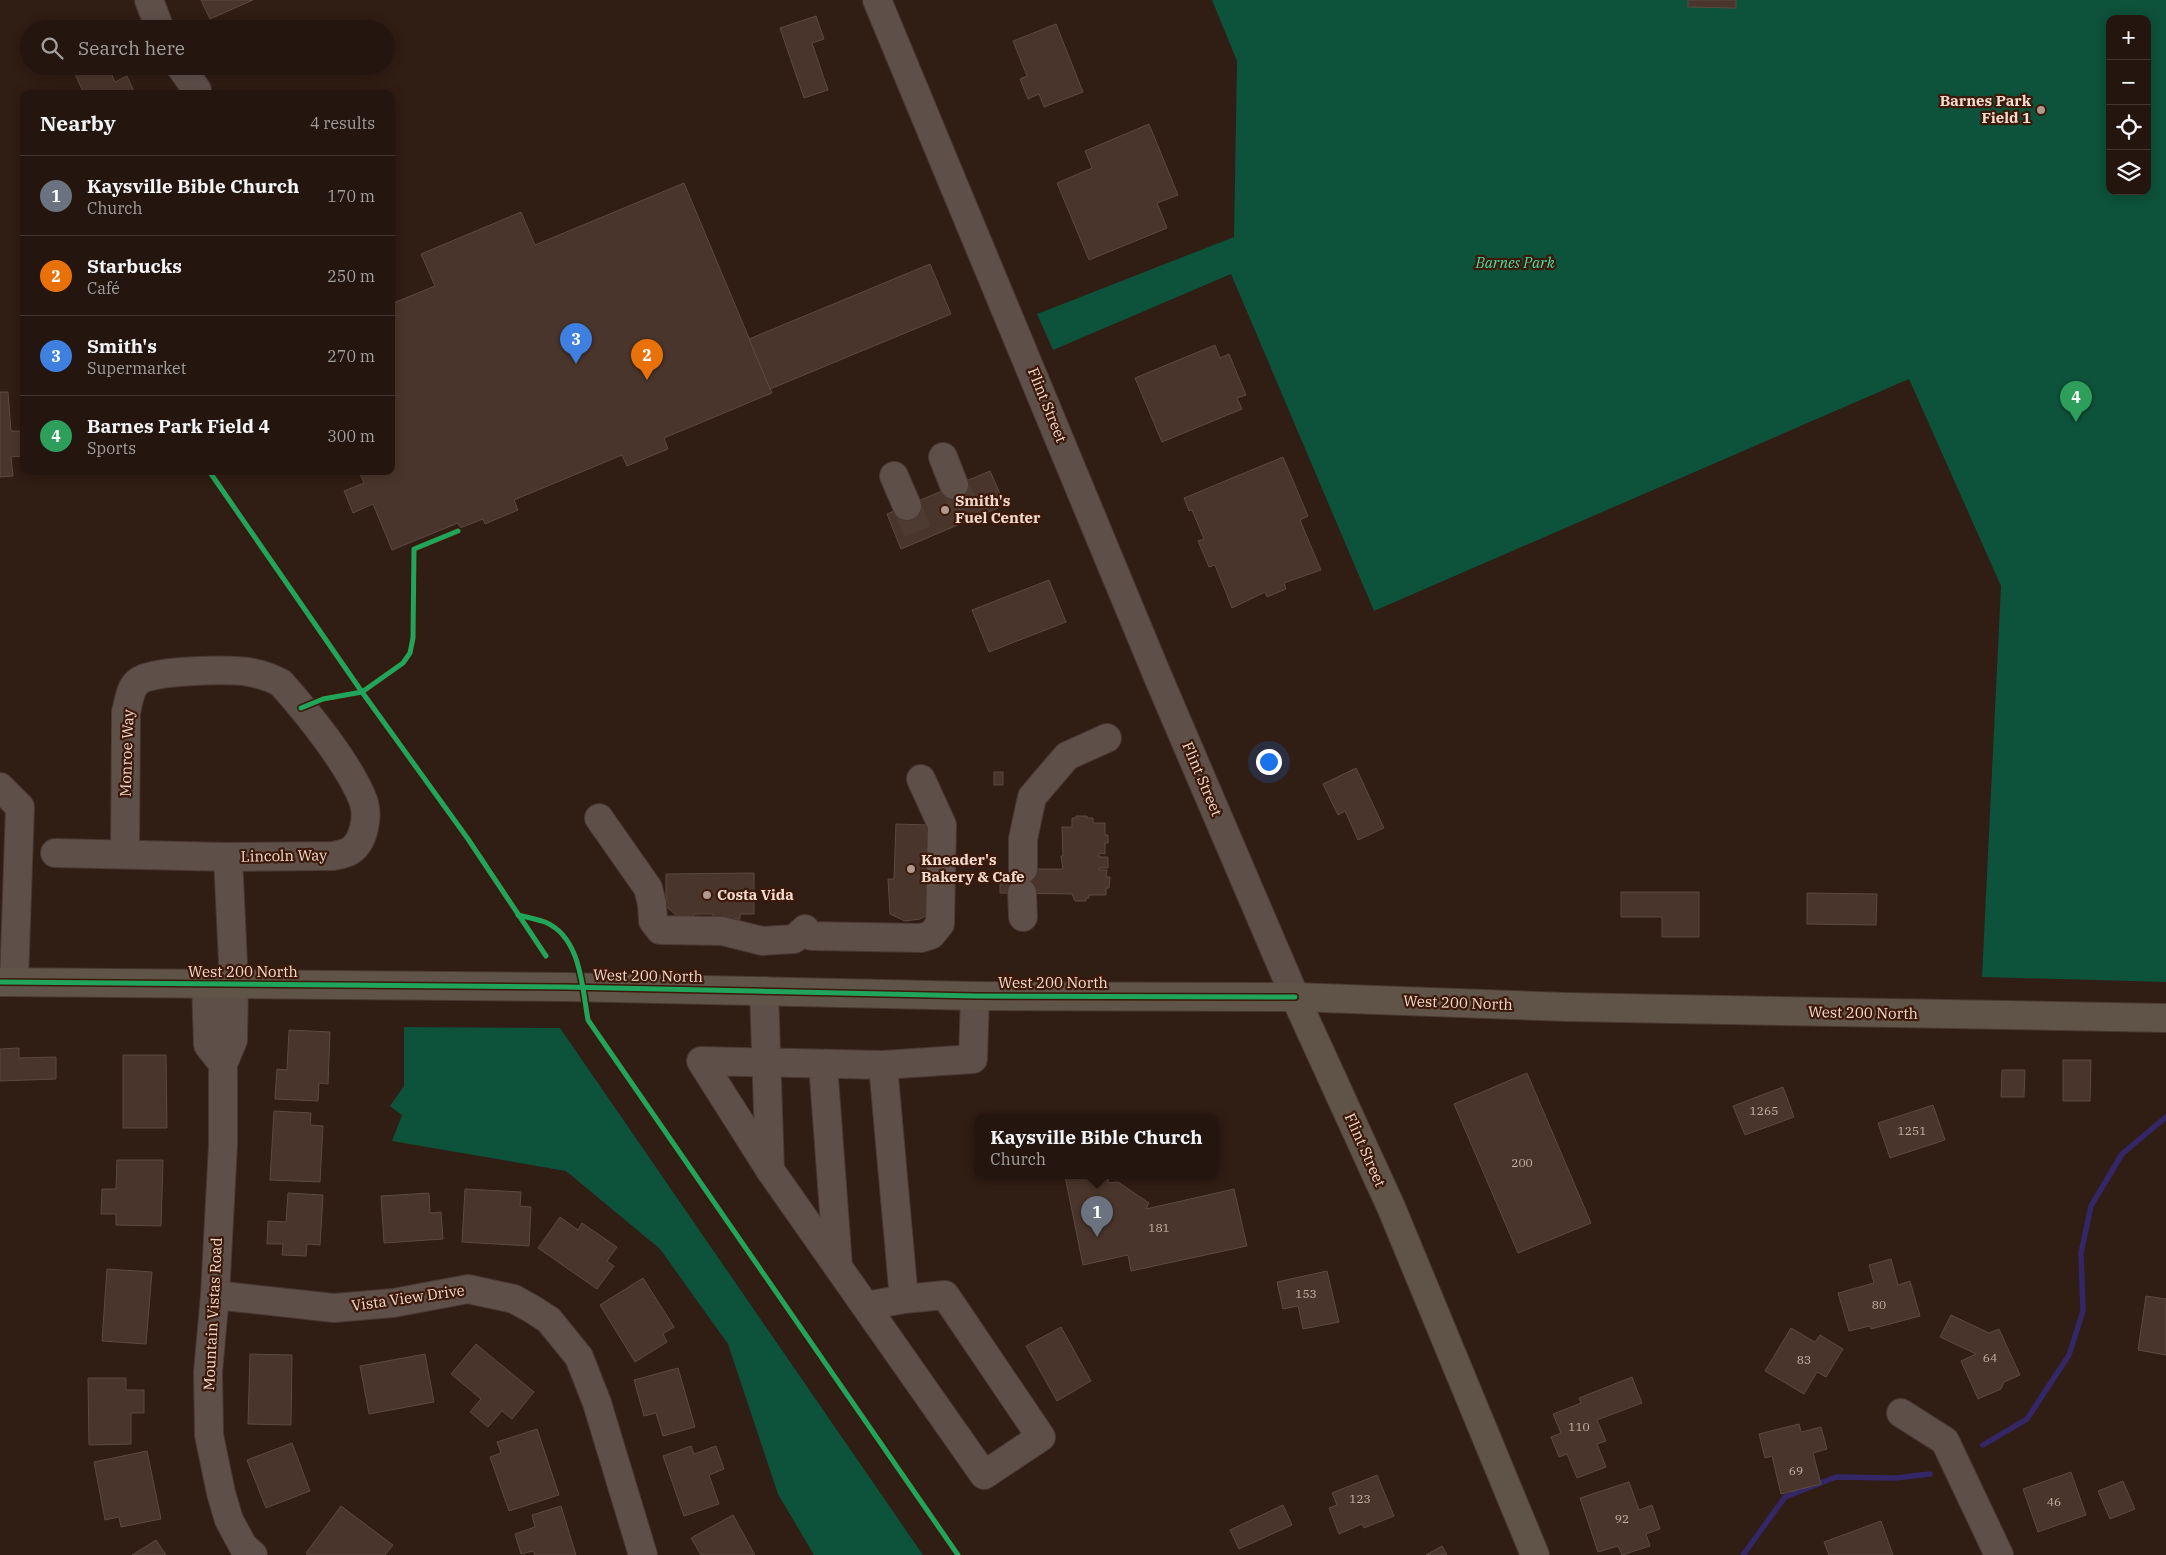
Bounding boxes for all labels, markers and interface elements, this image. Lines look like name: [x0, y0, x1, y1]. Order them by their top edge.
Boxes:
map controls: [2106, 15, 2151, 195]
button: +: [2106, 15, 2151, 60]
search box: [20, 20, 395, 75]
icon: search: [38, 34, 66, 62]
text: Search here: [78, 36, 185, 60]
button: −: [2106, 60, 2151, 105]
place label: Barnes Park Field 1: [1940, 91, 2032, 127]
marker: Barnes Park Field 1: [2035, 104, 2047, 116]
button: locate: [2106, 105, 2151, 150]
text: Nearby: [40, 109, 116, 137]
text: 4 results: [310, 113, 375, 133]
button: layers: [2106, 150, 2151, 195]
text: Kaysville Bible Church: [87, 174, 299, 198]
text: 1: [51, 186, 61, 206]
text: 170 m: [327, 186, 375, 206]
text: Church: [87, 198, 143, 218]
park label: Barnes Park: [1474, 253, 1555, 272]
text: Starbucks: [87, 254, 182, 278]
text: 2: [51, 266, 61, 286]
text: 250 m: [327, 266, 375, 286]
text: Café: [87, 278, 120, 298]
pin: 3: [560, 323, 592, 364]
text: Smith's: [87, 334, 157, 358]
pin: 2: [631, 339, 663, 380]
text: 3: [51, 346, 61, 366]
text: 270 m: [327, 346, 375, 366]
text: Supermarket: [87, 358, 186, 378]
street label: Flint Street: [1024, 365, 1071, 445]
pin: 4: [2060, 381, 2092, 422]
text: Barnes Park Field 4: [87, 414, 270, 438]
text: 4: [51, 426, 61, 446]
text: 300 m: [327, 426, 375, 446]
text: Sports: [87, 438, 136, 458]
place label: Smith's Fuel Center: [955, 491, 1041, 527]
marker: Smith's Fuel Center: [939, 504, 951, 516]
street label: Monroe Way: [115, 709, 138, 797]
street label: Flint Street: [1178, 739, 1227, 819]
your location: [1256, 749, 1282, 775]
street label: Lincoln Way: [241, 845, 327, 866]
place label: Kneader's Bakery & Cafe: [921, 850, 1025, 886]
marker: Kneader's Bakery & Cafe: [905, 863, 917, 875]
place label: Costa Vida: [717, 885, 794, 904]
marker: Costa Vida: [701, 889, 713, 901]
street label: West 200 North: [188, 962, 298, 981]
street label: West 200 North: [593, 965, 703, 986]
street label: West 200 North: [998, 973, 1108, 992]
street label: West 200 North: [1403, 991, 1513, 1014]
street label: West 200 North: [1808, 1002, 1918, 1023]
house number: 1265: [1750, 1103, 1778, 1118]
street label: Flint Street: [1341, 1110, 1390, 1190]
popup: [974, 1114, 1219, 1179]
house number: 1251: [1898, 1123, 1926, 1138]
text: Kaysville Bible Church: [990, 1125, 1203, 1149]
text: Church: [990, 1149, 1046, 1169]
house number: 200: [1511, 1155, 1533, 1170]
pin: 1: [1081, 1196, 1113, 1237]
house number: 181: [1148, 1220, 1170, 1235]
street label: Mountain Vistas Road: [199, 1237, 226, 1391]
street label: Vista View Drive: [350, 1280, 466, 1315]
house number: 153: [1295, 1286, 1317, 1301]
house number: 80: [1872, 1297, 1886, 1312]
house number: 64: [1983, 1350, 1997, 1365]
house number: 83: [1797, 1352, 1811, 1367]
house number: 110: [1568, 1419, 1590, 1434]
house number: 69: [1789, 1463, 1803, 1478]
house number: 123: [1349, 1491, 1371, 1506]
house number: 46: [2047, 1494, 2061, 1509]
house number: 92: [1615, 1511, 1629, 1526]

